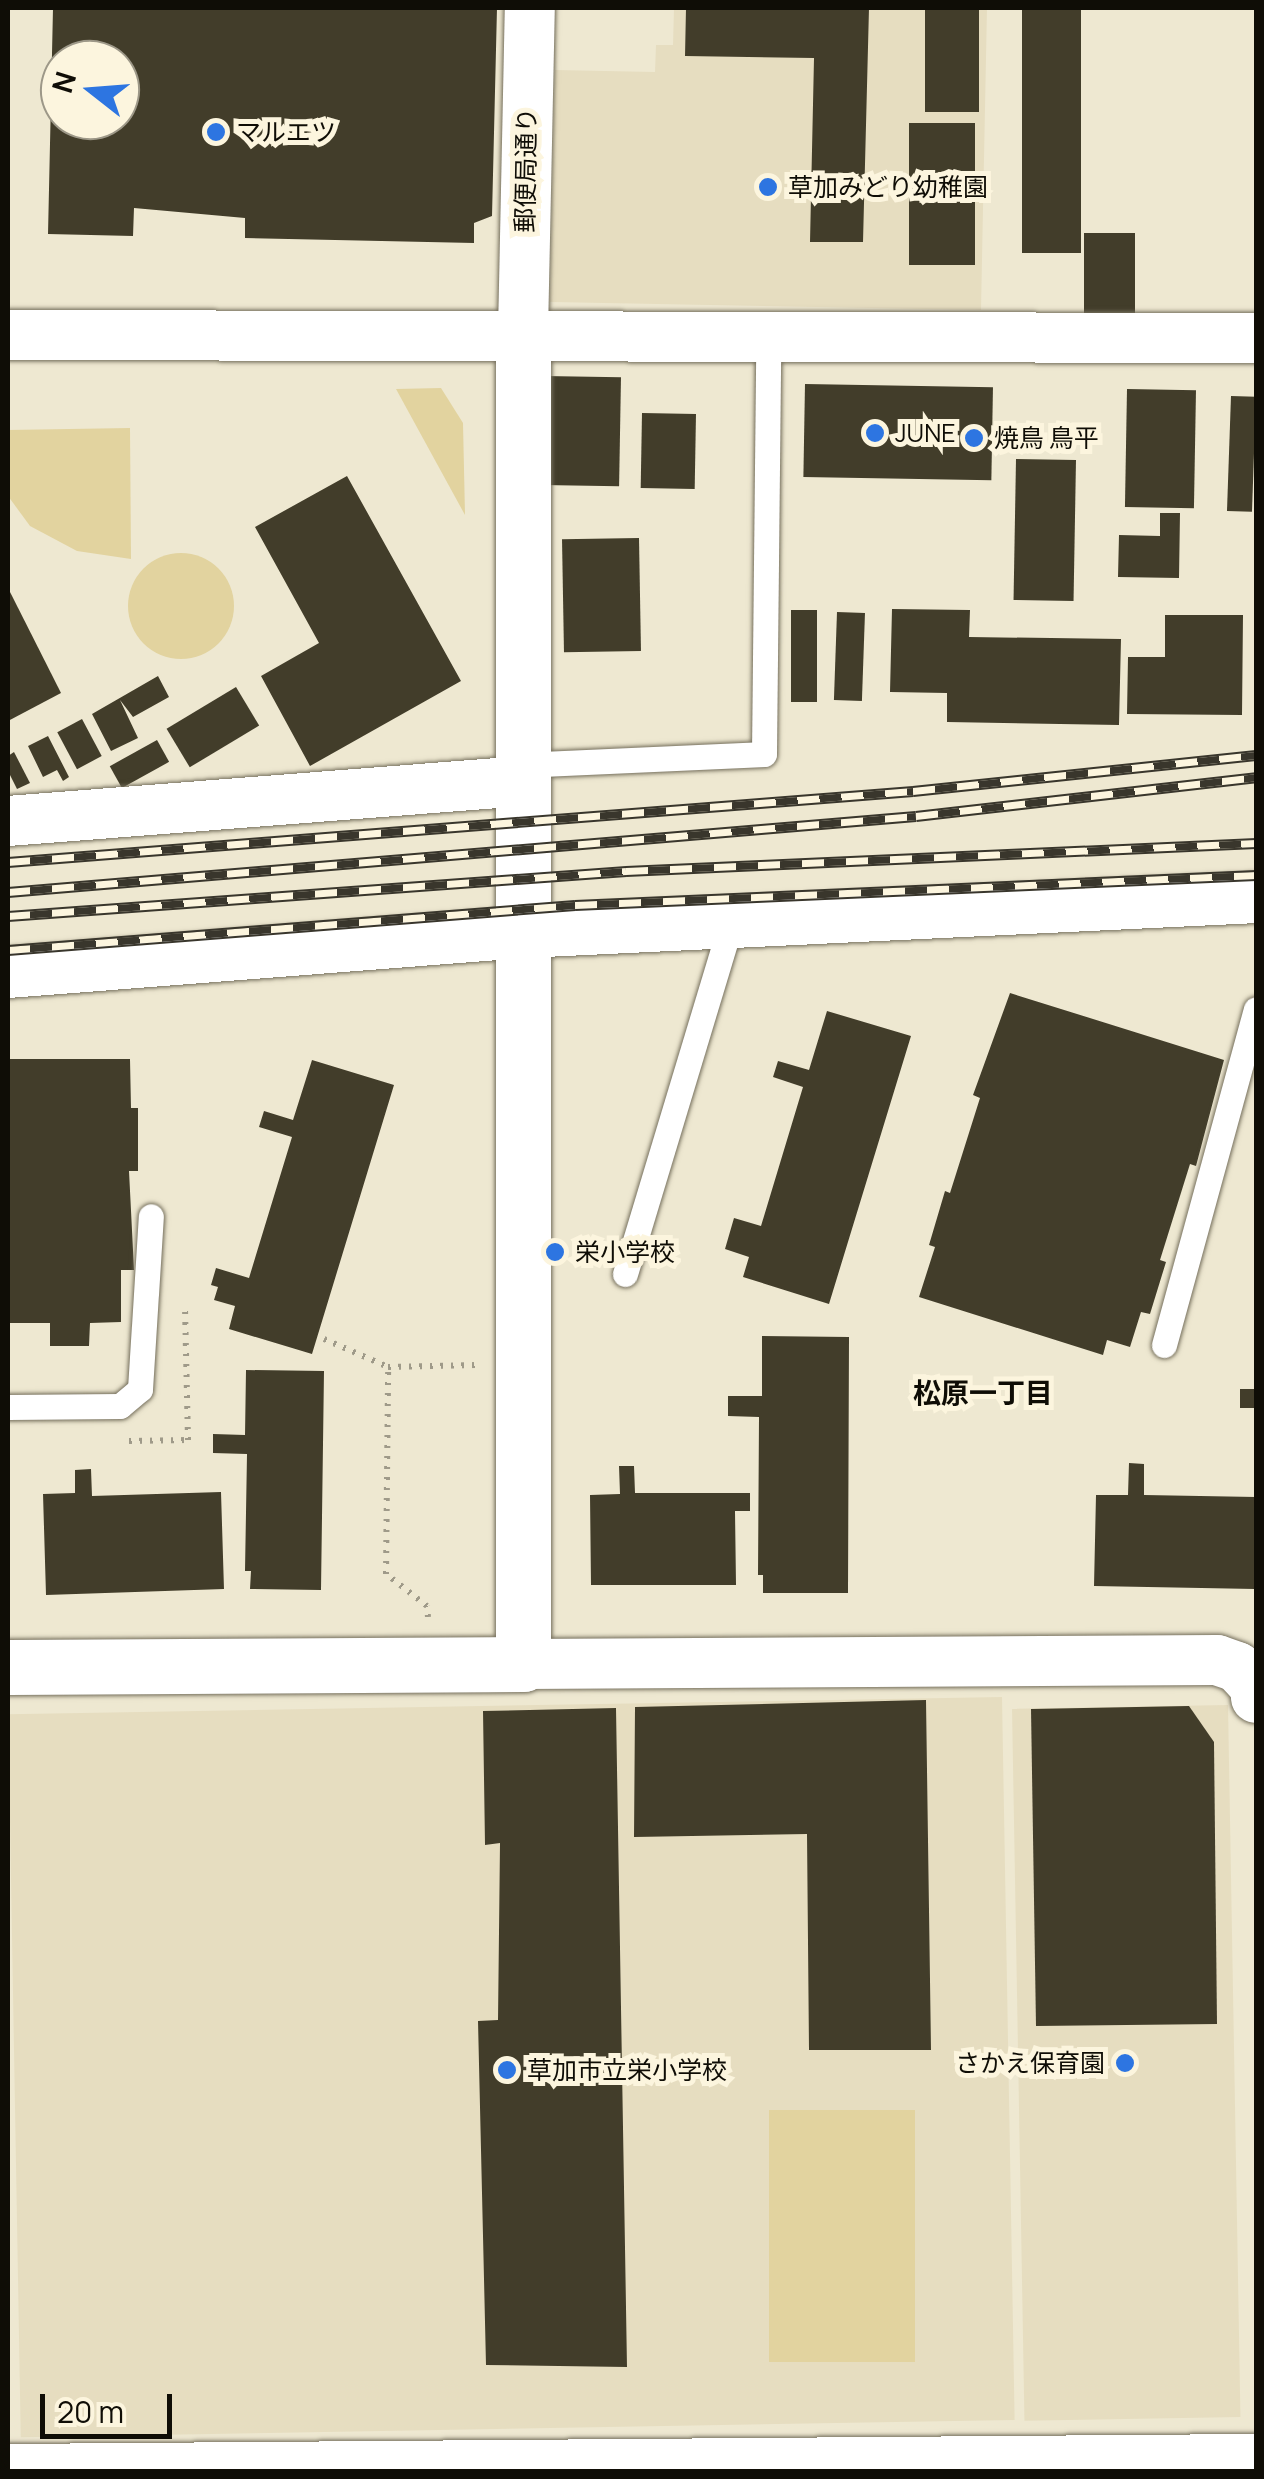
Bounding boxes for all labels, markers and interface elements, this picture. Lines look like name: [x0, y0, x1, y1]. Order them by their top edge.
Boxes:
north arrow: [40, 40, 140, 140]
text: N: [42, 67, 84, 97]
street label: 郵便局通り: [510, 107, 542, 233]
place label: マルエツ: [236, 117, 336, 147]
marker: マルエツ: [205, 121, 227, 143]
place label: 草加みどり幼稚園: [788, 172, 988, 202]
marker: 草加みどり幼稚園: [757, 176, 779, 198]
place label: JUNE: [895, 418, 955, 448]
marker: JUNE: [864, 422, 886, 444]
place label: 焼鳥 鳥平: [994, 423, 1099, 453]
marker: 焼鳥 鳥平: [963, 427, 985, 449]
place label: 栄小学校: [575, 1237, 675, 1267]
marker: 栄小学校: [544, 1241, 566, 1263]
district label: 松原一丁目: [913, 1375, 1053, 1409]
place label: さかえ保育園: [955, 2048, 1105, 2078]
marker: さかえ保育園: [1114, 2052, 1136, 2074]
place label: 草加市立栄小学校: [527, 2055, 727, 2085]
marker: 草加市立栄小学校: [496, 2059, 518, 2081]
scale bar: [45, 2374, 178, 2436]
text: 20 m: [57, 2391, 124, 2432]

